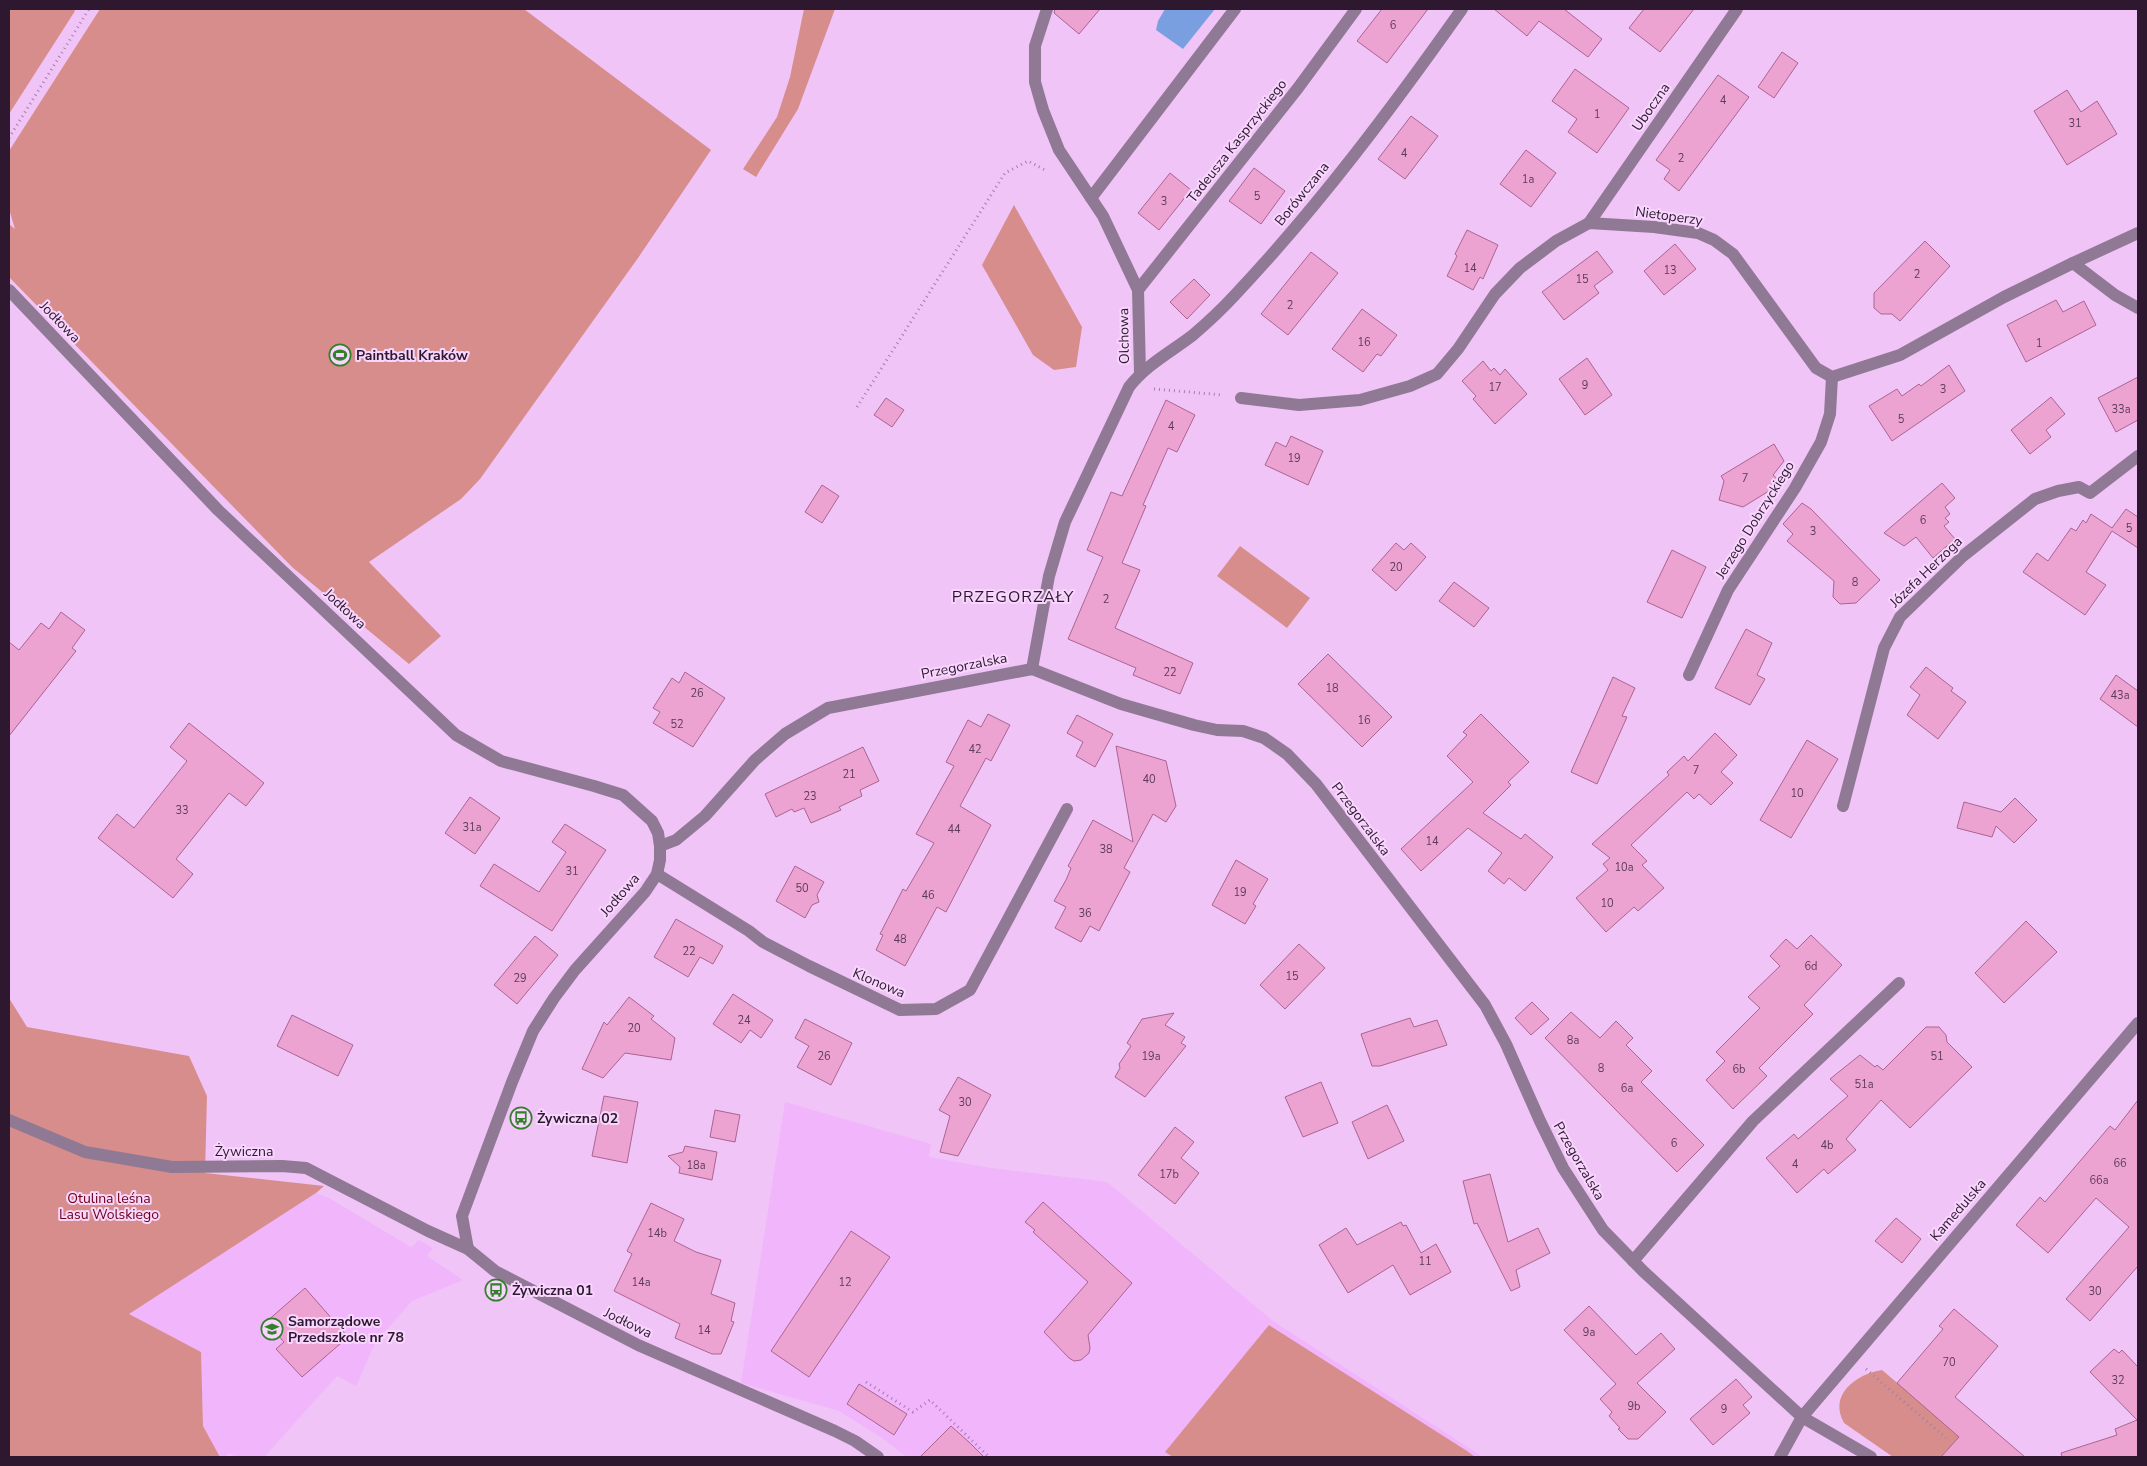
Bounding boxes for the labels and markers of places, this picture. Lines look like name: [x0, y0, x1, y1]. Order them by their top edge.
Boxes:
sports icon: Paintball Kraków: [328, 343, 352, 367]
place label: Paintball Kraków: [356, 346, 468, 365]
bus stop icon: Żywiczna 02: [509, 1106, 533, 1130]
place label: Żywiczna 02: [537, 1109, 618, 1128]
bus stop icon: Żywiczna 01: [484, 1278, 508, 1302]
place label: Żywiczna 01: [512, 1281, 593, 1300]
place label: Samorządowe Przedszkole nr 78: [288, 1312, 404, 1347]
school or university icon: Samorządowe Przedszkole nr 78: [260, 1317, 284, 1341]

